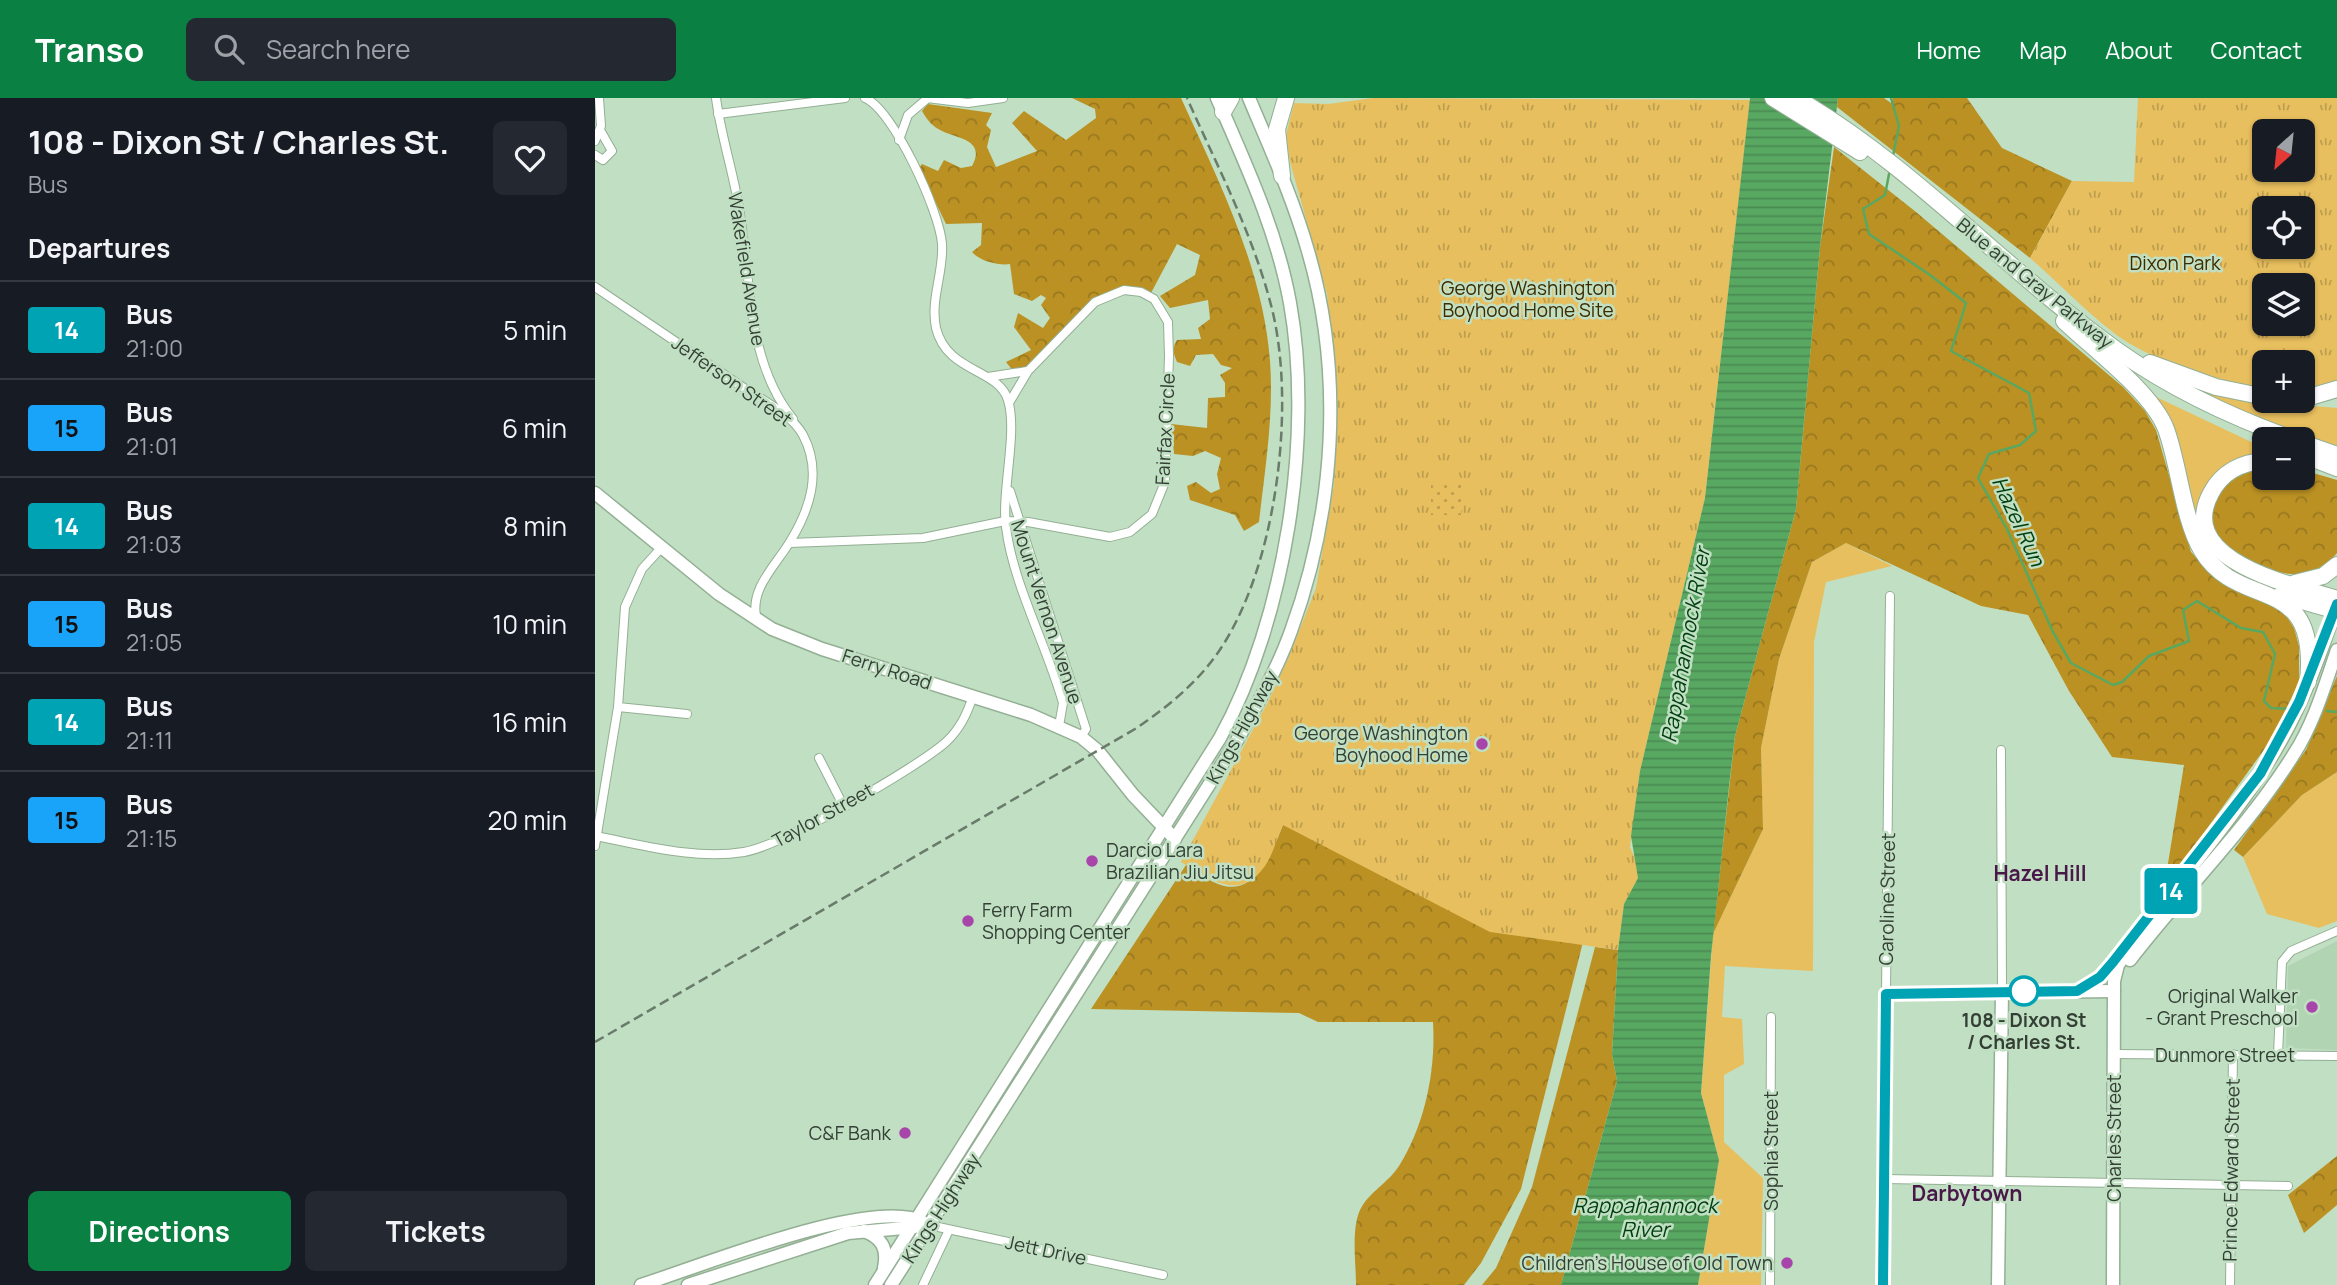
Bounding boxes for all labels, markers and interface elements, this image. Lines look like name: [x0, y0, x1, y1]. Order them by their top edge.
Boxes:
search box: [186, 18, 676, 81]
text: Transo: [35, 27, 144, 72]
icon: search: [210, 30, 248, 68]
text: Search here: [266, 31, 411, 67]
text: Home: [1916, 33, 1981, 66]
text: Map: [2019, 33, 2067, 66]
text: About: [2105, 33, 2173, 66]
text: Contact: [2211, 33, 2302, 66]
text: 108 - Dixon St / Charles St.: [28, 119, 449, 164]
north arrow: [2252, 119, 2315, 182]
map controls: [2252, 119, 2315, 490]
button: heart: [493, 121, 567, 195]
text: Bus: [28, 168, 68, 200]
street label: Wakefield Avenue: [722, 190, 772, 348]
button: locate: [2252, 196, 2315, 259]
street label: Blue and Gray Parkway: [1951, 212, 2119, 354]
text: Departures: [28, 230, 170, 266]
park label: Dixon Park: [2129, 250, 2221, 276]
button: layers: [2252, 273, 2315, 336]
park label: George Washington Boyhood Home Site: [1441, 275, 1615, 323]
text: Bus: [126, 296, 173, 332]
text: 5 min: [503, 312, 567, 348]
text: 14: [54, 313, 79, 346]
street label: Jefferson Street: [666, 330, 798, 432]
text: 21:00: [126, 332, 183, 364]
button: +: [2252, 350, 2315, 413]
street label: Fairfax Circle: [1149, 372, 1181, 486]
text: Bus: [126, 394, 173, 430]
text: 6 min: [502, 410, 567, 446]
text: 15: [54, 411, 79, 444]
button: −: [2252, 427, 2315, 490]
text: 21:01: [126, 430, 178, 462]
water label: Hazel Run: [1986, 472, 2053, 572]
text: Bus: [126, 492, 173, 528]
text: 8 min: [503, 508, 567, 544]
text: 14: [54, 509, 79, 542]
street label: Mount Vernon Avenue: [1005, 517, 1089, 707]
text: 21:03: [126, 528, 182, 560]
water label: Rappahannock River: [1654, 543, 1716, 745]
text: Bus: [126, 590, 173, 626]
text: 10 min: [492, 606, 567, 642]
text: 15: [54, 607, 79, 640]
text: 21:05: [126, 626, 182, 658]
street label: Ferry Road: [839, 642, 935, 696]
street label: Kings Highway: [1200, 666, 1284, 788]
text: Bus: [126, 688, 173, 724]
text: 16 min: [492, 704, 567, 740]
text: 14: [54, 705, 79, 738]
place label: George Washington Boyhood Home: [1294, 720, 1468, 768]
text: 21:11: [126, 724, 173, 756]
marker: George Washington Boyhood Home: [1474, 736, 1490, 752]
street label: Taylor Street: [768, 776, 878, 854]
text: Bus: [126, 786, 173, 822]
text: 20 min: [488, 802, 567, 838]
text: 15: [54, 803, 79, 836]
text: 21:15: [126, 822, 177, 854]
street label: Caroline Street: [1873, 832, 1901, 966]
place label: Darcio Lara Brazilian Jiu Jitsu: [1106, 837, 1254, 885]
marker: Darcio Lara Brazilian Jiu Jitsu: [1084, 853, 1100, 869]
district label: Hazel Hill: [1993, 859, 2087, 887]
line badge: 14: [2139, 868, 2203, 914]
text: 14: [2158, 874, 2184, 907]
place label: Ferry Farm Shopping Center: [982, 897, 1131, 945]
marker: Ferry Farm Shopping Center: [960, 913, 976, 929]
marker: 108 - Dixon St / Charles St.: [2009, 976, 2039, 1006]
place label: Original Walker - Grant Preschool: [2145, 983, 2298, 1031]
marker: Original Walker - Grant Preschool: [2304, 999, 2320, 1015]
place label: 108 - Dixon St / Charles St.: [1962, 1007, 2086, 1055]
street label: Dunmore Street: [2155, 1042, 2295, 1068]
street label: Charles Street: [2101, 1074, 2127, 1202]
street label: Prince Edward Street: [2216, 1078, 2246, 1262]
street label: Sophia Street: [1758, 1091, 1784, 1211]
place label: C&F Bank: [809, 1120, 892, 1146]
marker: C&F Bank: [897, 1125, 913, 1141]
street label: Kings Highway: [896, 1148, 986, 1268]
district label: Darbytown: [1911, 1179, 2023, 1207]
button: Directions: [28, 1191, 291, 1271]
button: Tickets: [305, 1191, 567, 1271]
water label: Rappahannock River: [1573, 1191, 1720, 1243]
street label: Jett Drive: [1003, 1229, 1089, 1271]
place label: Children's House of Old Town: [1522, 1250, 1773, 1276]
marker: Children's House of Old Town: [1779, 1255, 1795, 1271]

